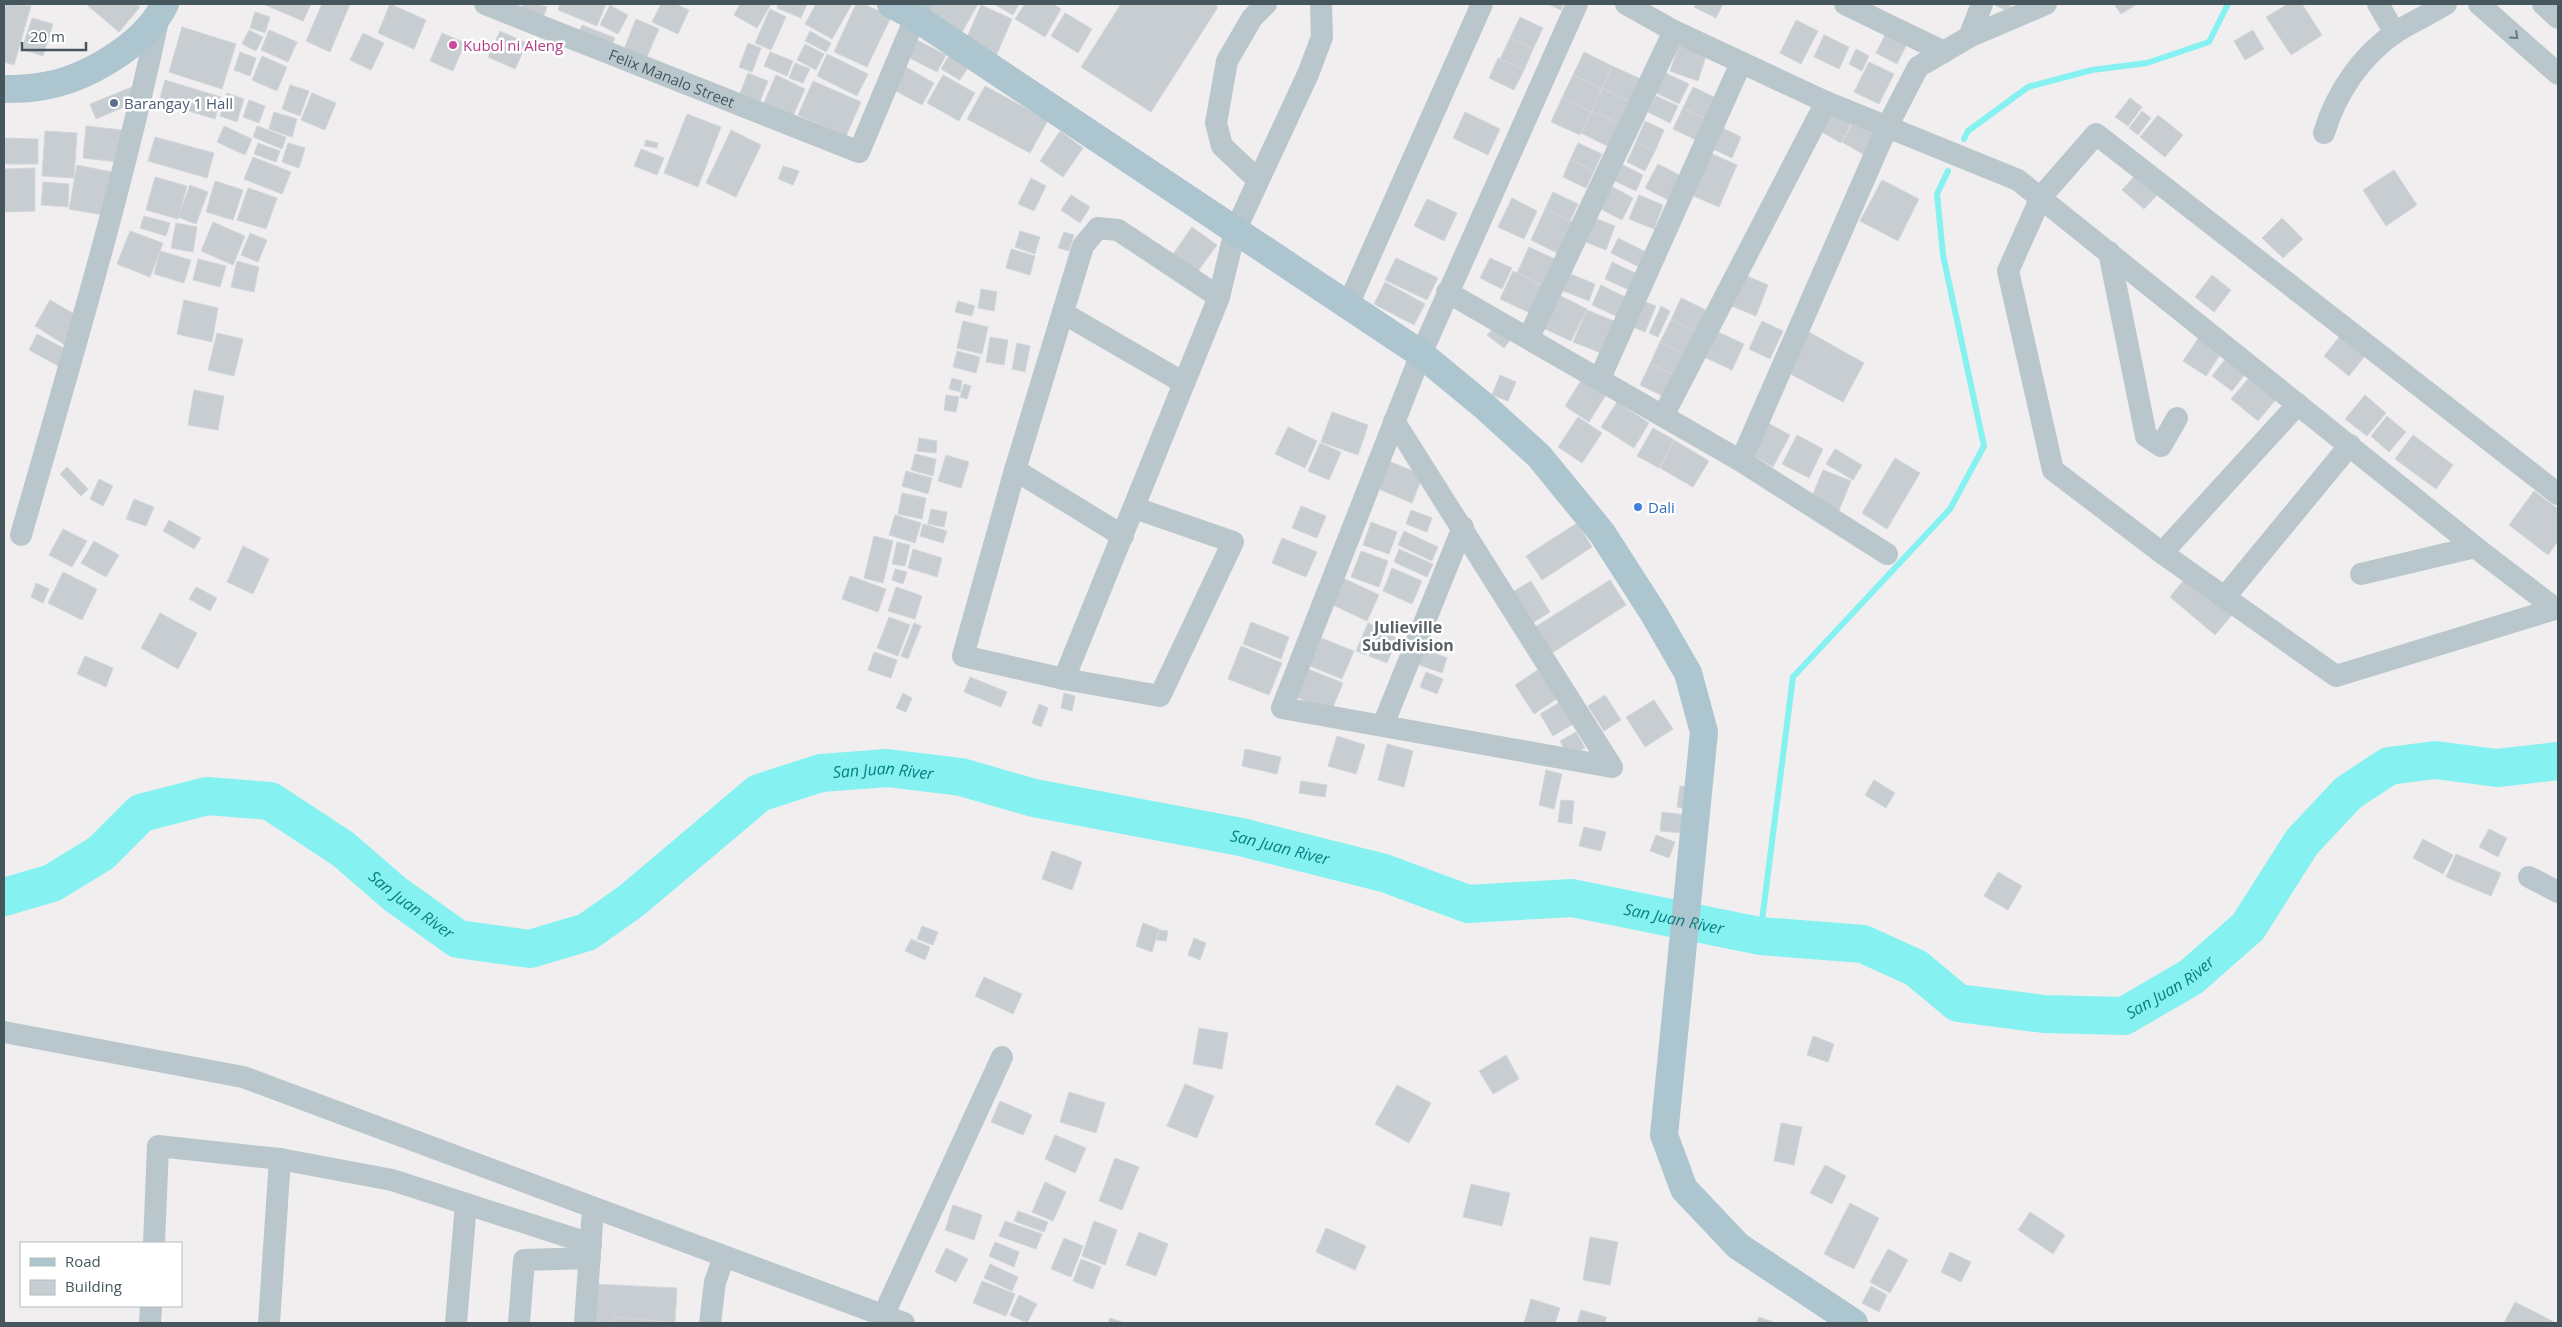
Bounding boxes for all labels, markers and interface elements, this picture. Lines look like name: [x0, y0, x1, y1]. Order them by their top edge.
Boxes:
scale bar: [22, 20, 86, 52]
text: 20 m: [30, 26, 65, 46]
one-way arrow: [2510, 30, 2519, 39]
place label: Kubol ni Aleng: [463, 35, 563, 55]
marker: Kubol ni Aleng: [447, 39, 459, 51]
street label: Felix Manalo Street: [606, 44, 738, 112]
place label: Barangay 1 Hall: [124, 93, 233, 113]
marker: Barangay 1 Hall: [108, 97, 120, 109]
place label: Dali: [1648, 497, 1675, 517]
marker: Dali: [1632, 501, 1644, 513]
district label: Julieville Subdivision: [1362, 616, 1454, 656]
water label: San Juan River: [832, 757, 936, 785]
water label: San Juan River: [1229, 824, 1332, 870]
water label: San Juan River: [364, 865, 459, 944]
water label: San Juan River: [1622, 898, 1726, 940]
water label: San Juan River: [2122, 950, 2219, 1024]
legend: [20, 1242, 182, 1307]
text: Road: [65, 1251, 101, 1271]
text: Building: [65, 1276, 122, 1296]

